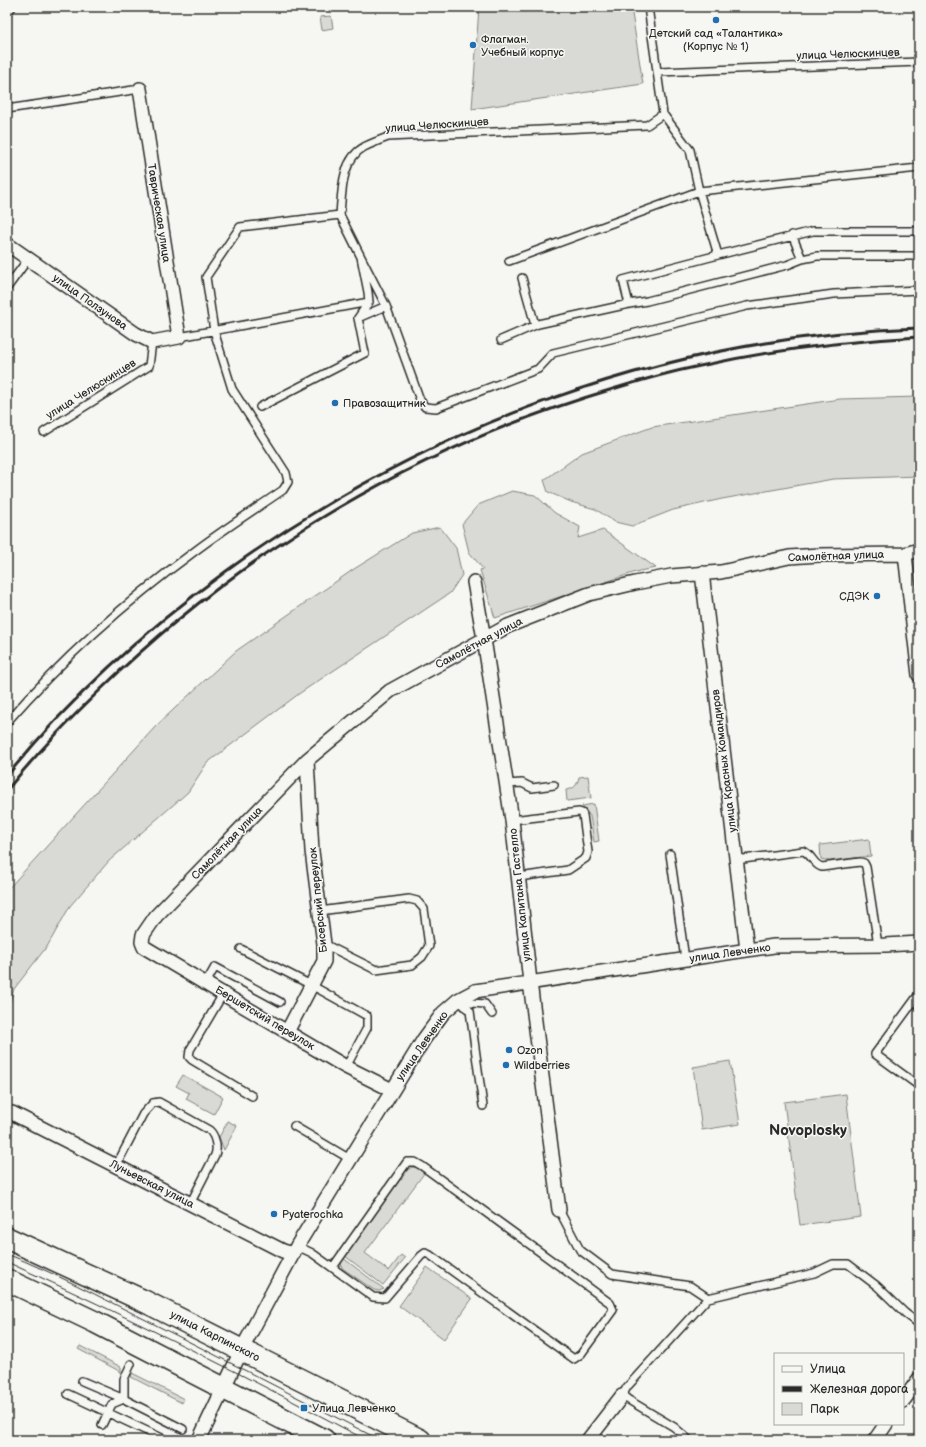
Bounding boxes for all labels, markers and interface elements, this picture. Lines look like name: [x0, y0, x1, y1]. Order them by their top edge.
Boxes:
marker: Детский сад «Талантика» (Корпус № 1): [711, 15, 721, 25]
place label: Детский сад «Талантика» (Корпус № 1): [649, 27, 783, 53]
place label: Флагман. Учебный корпус: [481, 33, 564, 59]
marker: Флагман. Учебный корпус: [468, 40, 478, 50]
street label: улица Челюскинцев: [796, 46, 900, 62]
street label: улица Челюскинцев: [385, 115, 489, 135]
street label: Таврическая улица: [145, 163, 173, 264]
street label: улица Ползунова: [50, 271, 130, 333]
street label: улица Челюскинцев: [44, 356, 138, 422]
place label: Правозащитник: [343, 397, 426, 410]
marker: Правозащитник: [330, 398, 340, 408]
street label: Самолётная улица: [788, 548, 885, 564]
place label: СДЭК: [839, 590, 870, 603]
marker: СДЭК: [872, 591, 882, 601]
street label: Самолётная улица: [433, 614, 525, 671]
street label: улица Красных Командиров: [709, 688, 739, 833]
street label: Самолётная улица: [189, 803, 266, 882]
street label: улица Капитана Гастелло: [507, 827, 533, 962]
street label: Бисерский переулок: [306, 847, 330, 953]
street label: улица Левченко: [689, 941, 772, 965]
street label: Бершетский переулок: [213, 983, 317, 1053]
street label: улица Левченко: [393, 1009, 451, 1083]
place label: Ozon: [517, 1044, 543, 1057]
marker: Ozon: [504, 1045, 514, 1055]
place label: Wildberries: [514, 1059, 571, 1072]
marker: Wildberries: [501, 1060, 511, 1070]
district label: Novoplosky: [769, 1121, 847, 1140]
street label: Луньевская улица: [107, 1157, 197, 1211]
place label: Pyaterochka: [282, 1208, 343, 1221]
marker: Pyaterochka: [269, 1209, 279, 1219]
street label: улица Карпинского: [168, 1308, 262, 1364]
legend: [774, 1353, 904, 1425]
text: Улица: [810, 1362, 846, 1377]
text: Железная дорога: [810, 1382, 908, 1397]
place label: Улица Левченко: [312, 1402, 396, 1415]
text: Парк: [810, 1402, 840, 1417]
marker: Улица Левченко: [299, 1403, 309, 1413]

